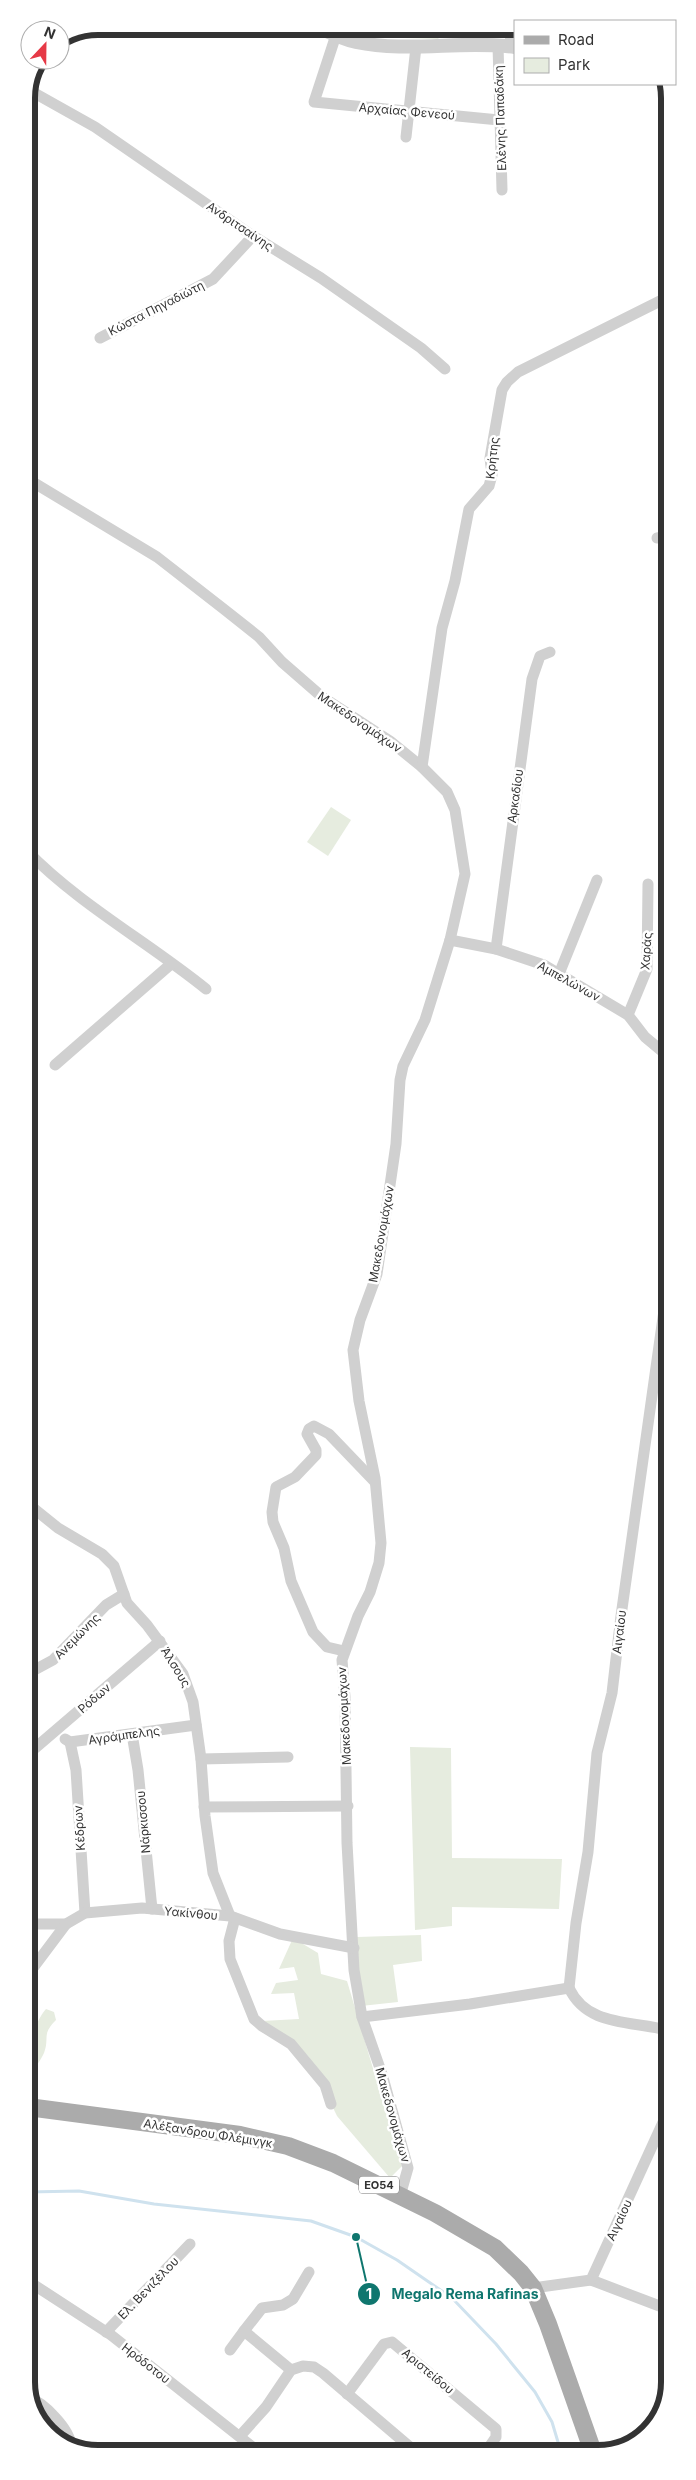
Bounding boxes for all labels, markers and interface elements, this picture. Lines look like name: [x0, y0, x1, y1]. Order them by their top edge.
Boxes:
north arrow: [20, 20, 70, 70]
legend: [514, 20, 676, 85]
text: N: [42, 23, 58, 42]
text: Road: [558, 30, 594, 49]
text: Park: [558, 55, 591, 74]
street label: Ελένης Παπαδάκη: [491, 65, 509, 171]
street label: Αρχαίας Φενεού: [358, 99, 456, 123]
street label: Ανδριτσαίνης: [204, 198, 276, 254]
street label: Κώστα Πηγαδιώτη: [106, 277, 206, 339]
street label: Κρήτης: [482, 436, 502, 480]
street label: Μακεδονομάχων: [315, 688, 405, 756]
street label: Αρκαδίου: [504, 768, 526, 824]
street label: Χαράς: [637, 931, 655, 970]
street label: Αμπελώνων: [535, 958, 603, 1004]
street label: Μακεδονομάχων: [365, 1184, 397, 1284]
street label: Αιγαίου: [609, 1609, 629, 1655]
street label: Ανεμώνης: [51, 1610, 103, 1662]
street label: Άλσους: [158, 1644, 194, 1690]
street label: Μακεδονομάχων: [334, 1667, 354, 1765]
street label: Ρόδων: [75, 1680, 113, 1716]
street label: Αγράμπελης: [87, 1723, 161, 1747]
street label: Νάρκισσου: [133, 1790, 153, 1854]
street label: Κέδρων: [70, 1805, 88, 1851]
street label: Υακίνθου: [164, 1903, 218, 1923]
street label: Μακεδονομάχων: [372, 2066, 414, 2164]
street label: Αλέξανδρου Φλέμινγκ: [143, 2115, 274, 2151]
road number: ΕΟ54: [359, 2176, 399, 2194]
street label: Αιγαίου: [603, 2197, 635, 2243]
street label: Ελ. Βενιζέλου: [114, 2254, 182, 2322]
callout: Megalo Rema Rafinas: [357, 2279, 549, 2308]
text: 1: [366, 2284, 372, 2303]
text: Megalo Rema Rafinas: [391, 2285, 539, 2302]
street label: Ηρόδοτου: [119, 2339, 173, 2387]
street label: Αριστείδου: [399, 2345, 457, 2397]

